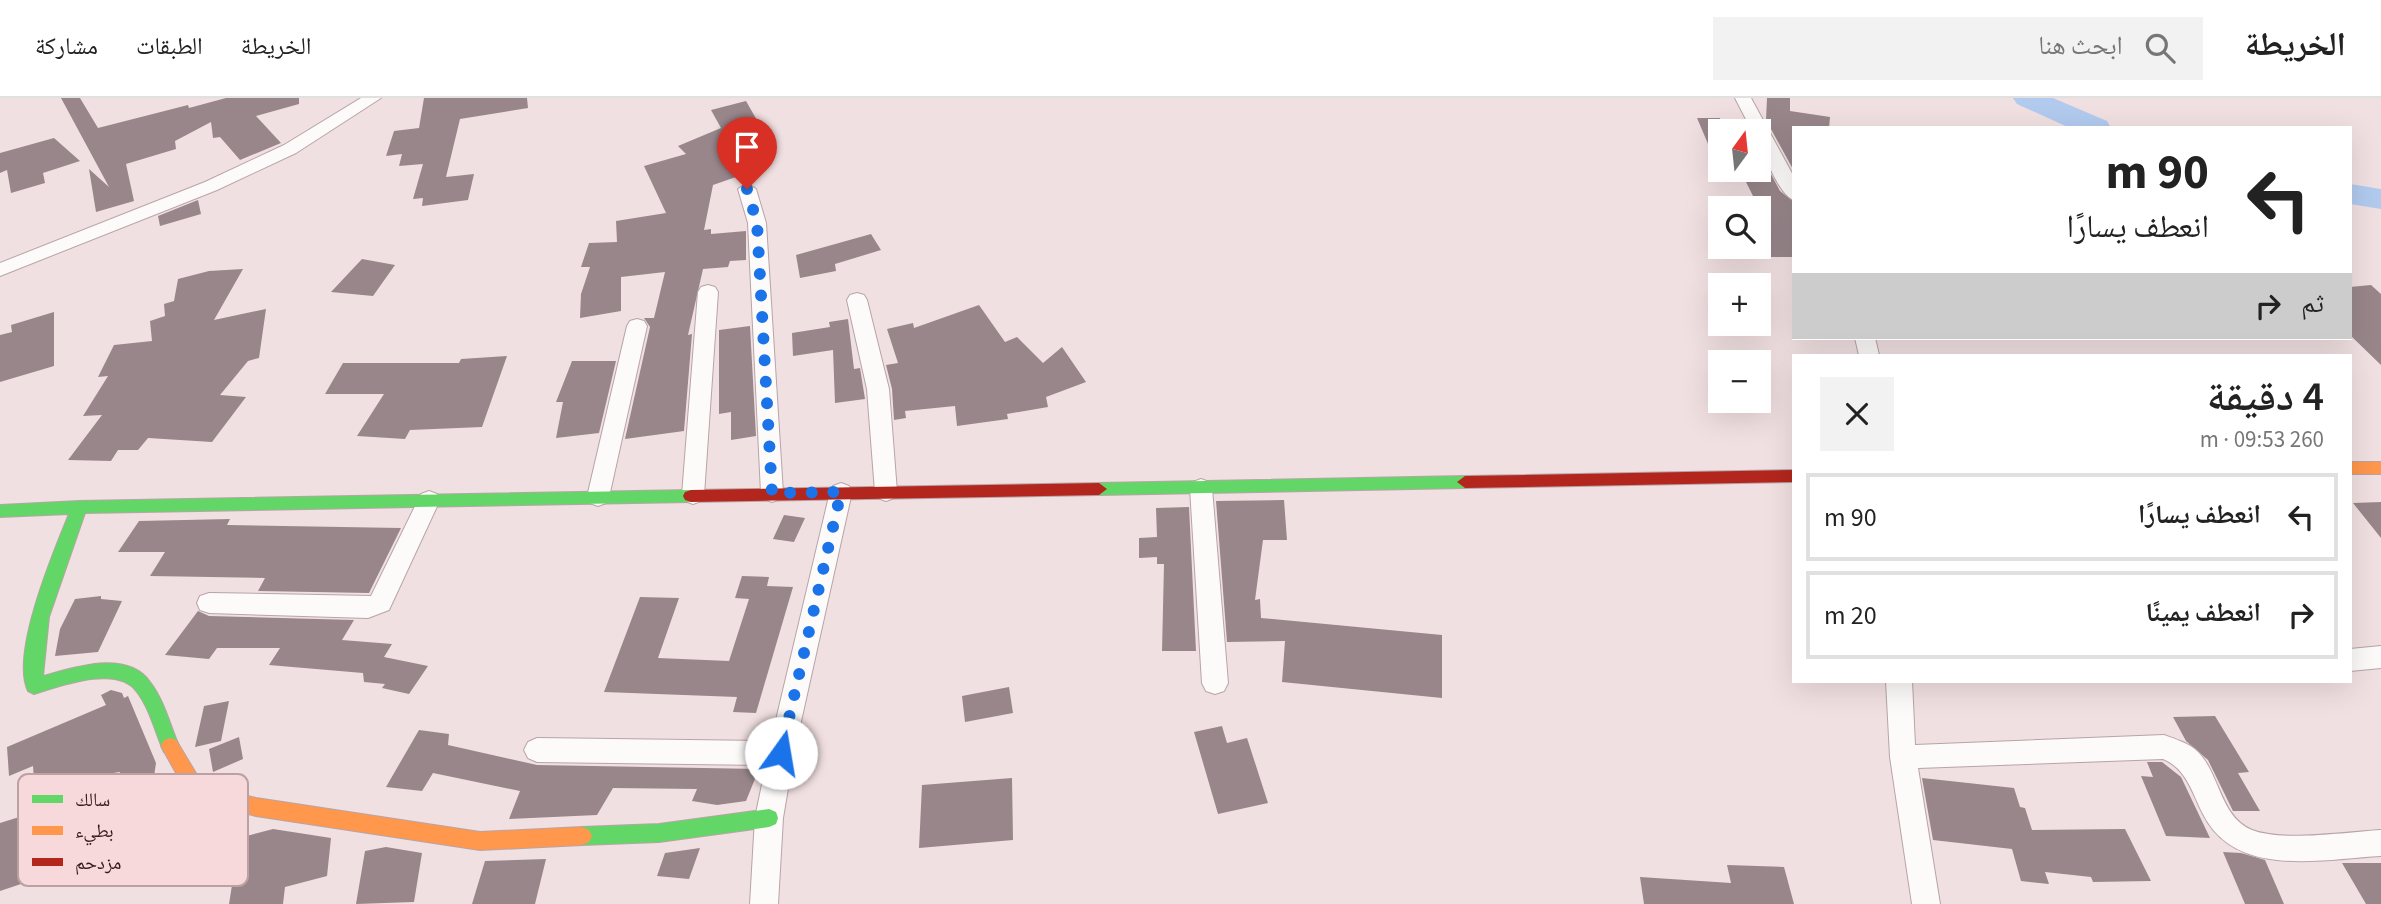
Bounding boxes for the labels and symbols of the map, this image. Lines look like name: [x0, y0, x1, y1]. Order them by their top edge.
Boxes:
pin: [717, 117, 777, 189]
north arrow: [1708, 119, 1771, 182]
position arrow: [744, 716, 818, 790]
legend: [18, 774, 248, 886]
text: سالك: [75, 787, 110, 814]
text: بطيء: [75, 818, 114, 846]
text: مزدحم: [75, 850, 121, 877]

